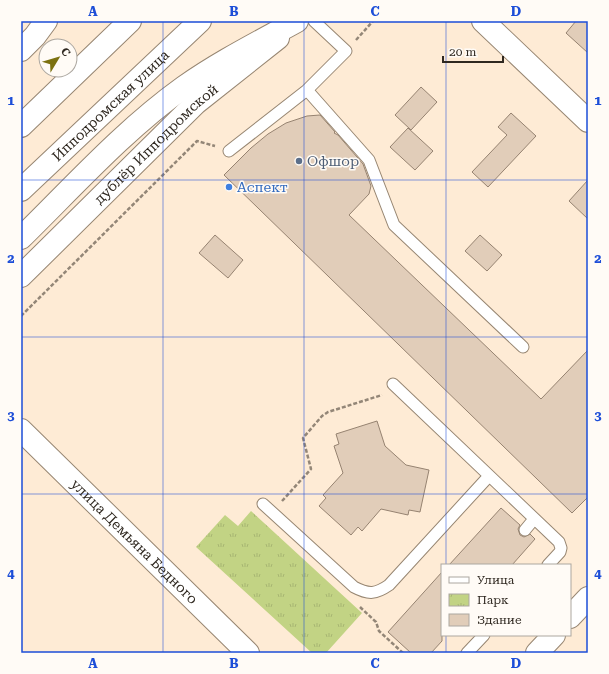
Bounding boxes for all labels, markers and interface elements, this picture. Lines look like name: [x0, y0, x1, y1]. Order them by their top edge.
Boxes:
text: A: [88, 4, 98, 19]
text: B: [229, 4, 239, 19]
text: C: [370, 4, 380, 19]
text: D: [511, 4, 521, 19]
north arrow: [38, 38, 78, 78]
scale bar: [443, 38, 503, 64]
text: С: [58, 45, 73, 59]
text: 20 m: [449, 45, 476, 59]
street label: Ипподромская улица: [49, 46, 172, 164]
street label: дублёр Ипподромской: [91, 81, 221, 207]
text: 1: [7, 93, 15, 108]
text: 1: [594, 93, 602, 108]
place label: Офшор: [307, 153, 359, 169]
marker: Офшор: [294, 156, 304, 166]
place label: Аспект: [237, 179, 288, 195]
marker: Аспект: [224, 182, 234, 192]
text: 2: [7, 251, 15, 266]
text: 2: [594, 251, 602, 266]
text: 3: [7, 408, 15, 423]
text: 3: [594, 408, 602, 423]
street label: улица Демьяна Бедного: [68, 476, 201, 607]
legend: [441, 564, 571, 636]
text: 4: [7, 566, 15, 581]
text: 4: [594, 566, 602, 581]
text: Улица: [477, 573, 515, 587]
text: Парк: [477, 593, 509, 607]
text: Здание: [477, 613, 522, 627]
text: A: [88, 656, 98, 671]
text: B: [229, 656, 239, 671]
text: C: [370, 656, 380, 671]
text: D: [511, 656, 521, 671]

